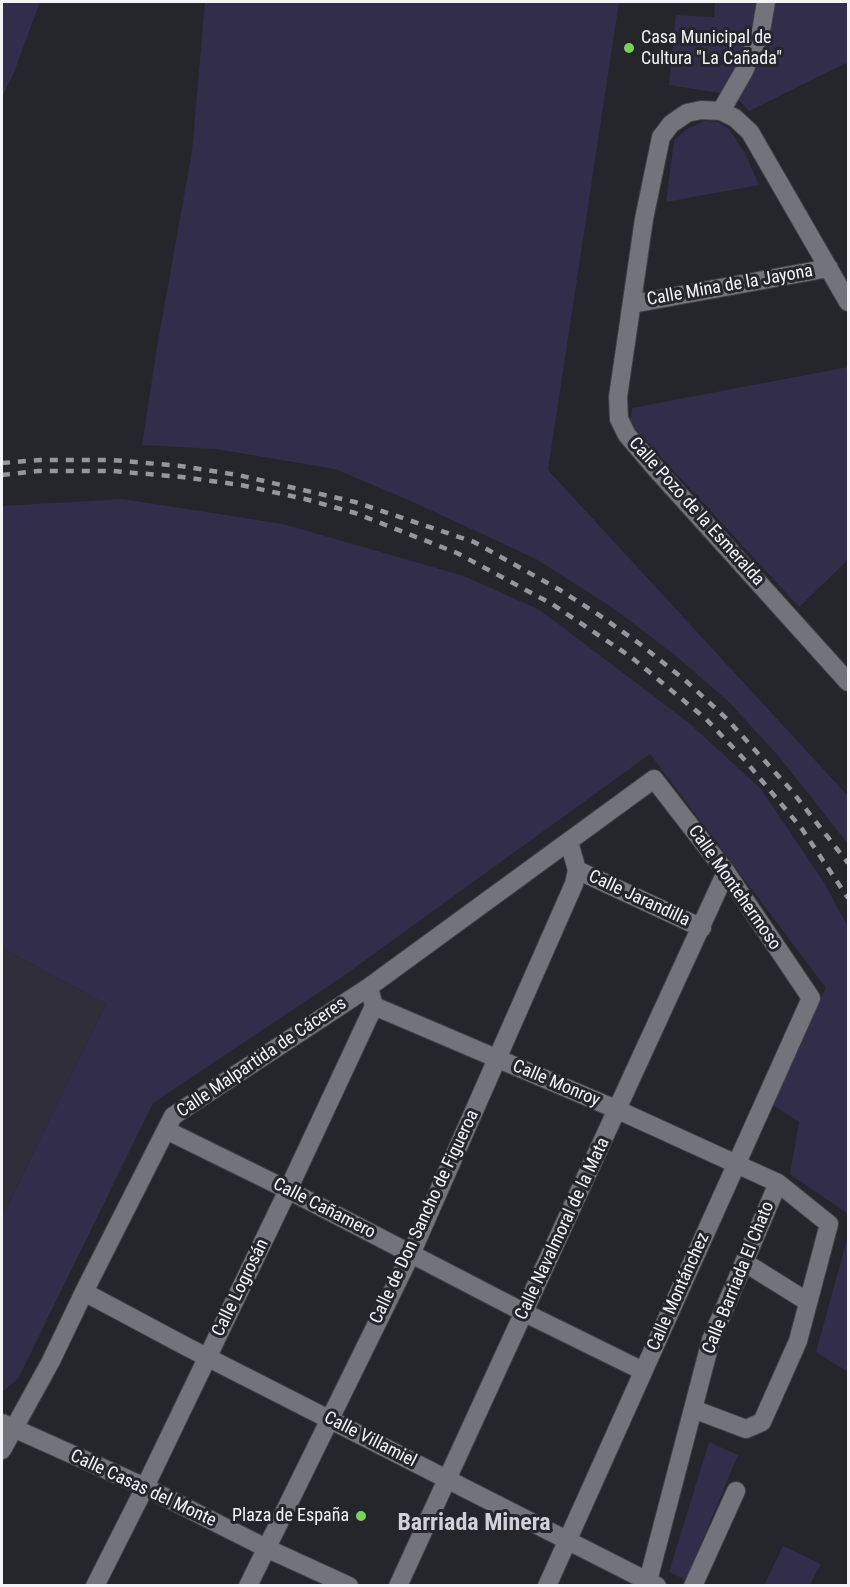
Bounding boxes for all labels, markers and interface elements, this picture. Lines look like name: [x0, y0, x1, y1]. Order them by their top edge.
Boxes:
place label: Casa Municipal de Cultura "La Cañada": [641, 27, 782, 70]
marker: Casa Municipal de Cultura "La Cañada": [622, 41, 636, 55]
street label: Calle Mina de la Jayona: [645, 261, 815, 311]
street label: Calle Pozo de la Esmeralda: [624, 433, 768, 591]
street label: Calle Montehermoso: [683, 822, 785, 954]
street label: Calle Jarandilla: [585, 866, 693, 932]
street label: Calle Malpartida de Cáceres: [173, 993, 351, 1123]
street label: Calle Monroy: [509, 1056, 603, 1112]
street label: Calle de Don Sancho de Figueroa: [366, 1107, 484, 1327]
street label: Calle Navalmoral de la Mata: [511, 1134, 615, 1324]
street label: Calle Cañamero: [269, 1174, 379, 1244]
street label: Calle Barriada El Chato: [699, 1199, 779, 1357]
street label: Calle Montánchez: [643, 1230, 715, 1354]
street label: Calle Logrosán: [208, 1236, 274, 1340]
street label: Calle Villamiel: [320, 1407, 420, 1473]
street label: Calle Casas del Monte: [67, 1446, 219, 1532]
place label: Plaza de España: [232, 1505, 349, 1527]
marker: Plaza de España: [354, 1509, 368, 1523]
district label: Barriada Minera: [397, 1510, 551, 1538]

